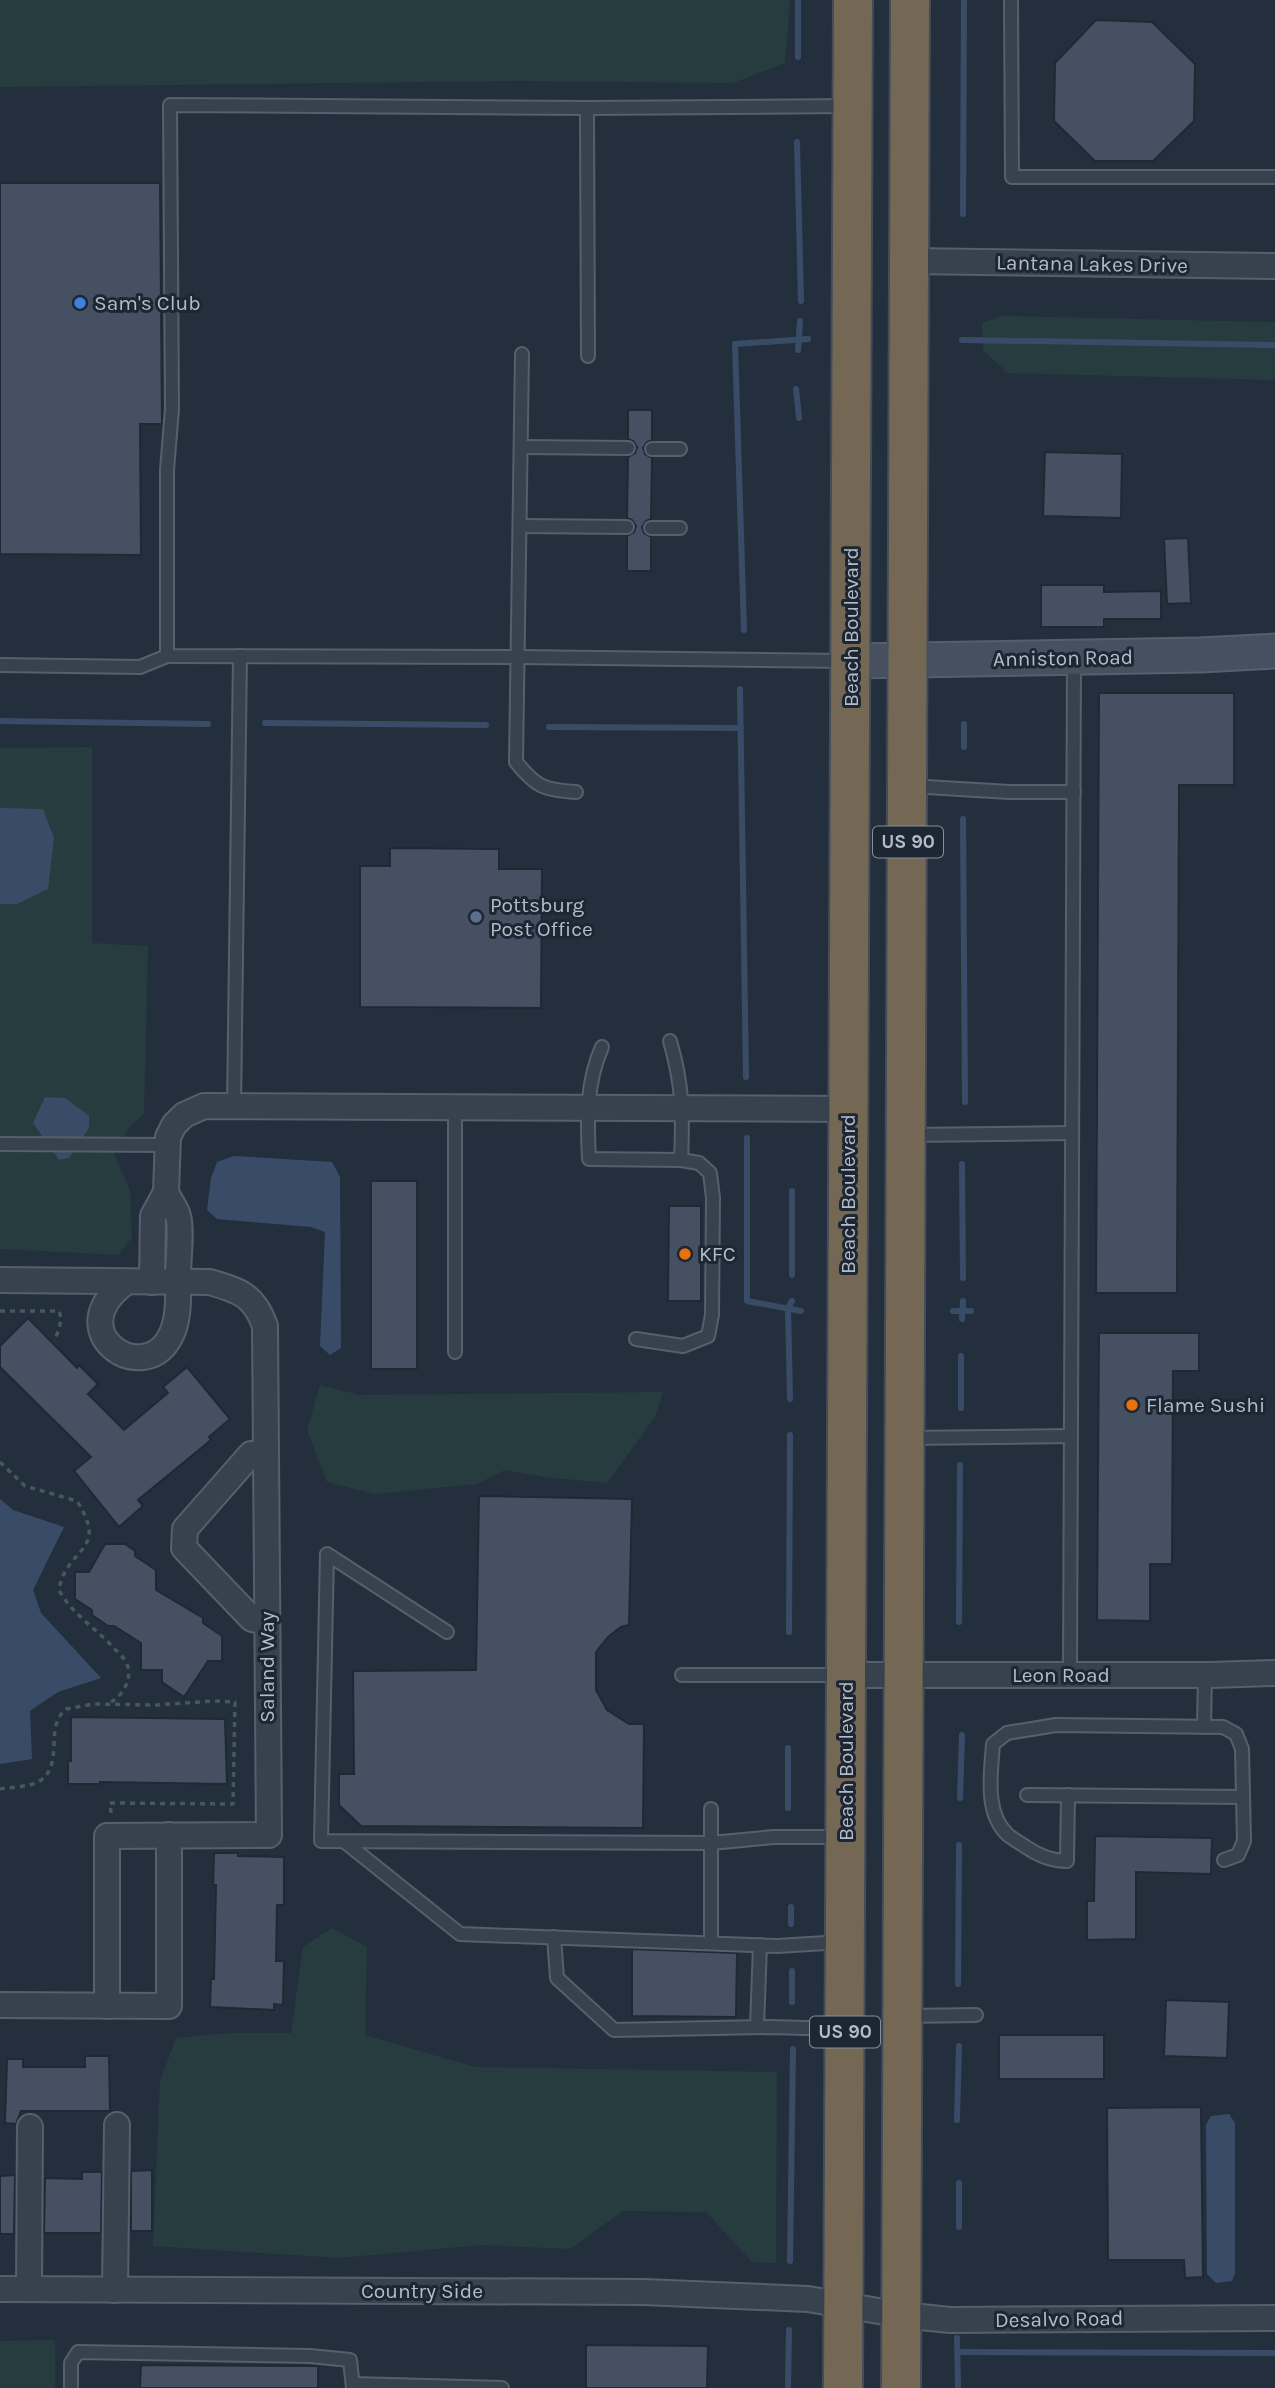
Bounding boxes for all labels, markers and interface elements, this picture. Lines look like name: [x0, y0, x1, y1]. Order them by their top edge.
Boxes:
street label: Lantana Lakes Drive: [996, 250, 1188, 278]
place label: Sam's Club: [94, 291, 201, 315]
marker: Sam's Club: [72, 295, 88, 311]
street label: Beach Boulevard: [839, 547, 863, 707]
street label: Anniston Road: [993, 645, 1133, 671]
road number: US 90: [873, 827, 943, 858]
place label: Pottsburg Post Office: [490, 893, 593, 941]
marker: Pottsburg Post Office: [468, 909, 484, 925]
street label: Beach Boulevard: [836, 1114, 860, 1274]
place label: KFC: [699, 1242, 736, 1266]
marker: KFC: [677, 1246, 693, 1262]
place label: Flame Sushi: [1146, 1393, 1265, 1417]
marker: Flame Sushi: [1124, 1397, 1140, 1413]
street label: Saland Way: [255, 1611, 279, 1723]
street label: Leon Road: [1012, 1663, 1110, 1687]
street label: Beach Boulevard: [834, 1681, 858, 1841]
road number: US 90: [810, 2016, 880, 2048]
street label: Country Side: [361, 2279, 483, 2303]
street label: Desalvo Road: [995, 2306, 1123, 2332]

